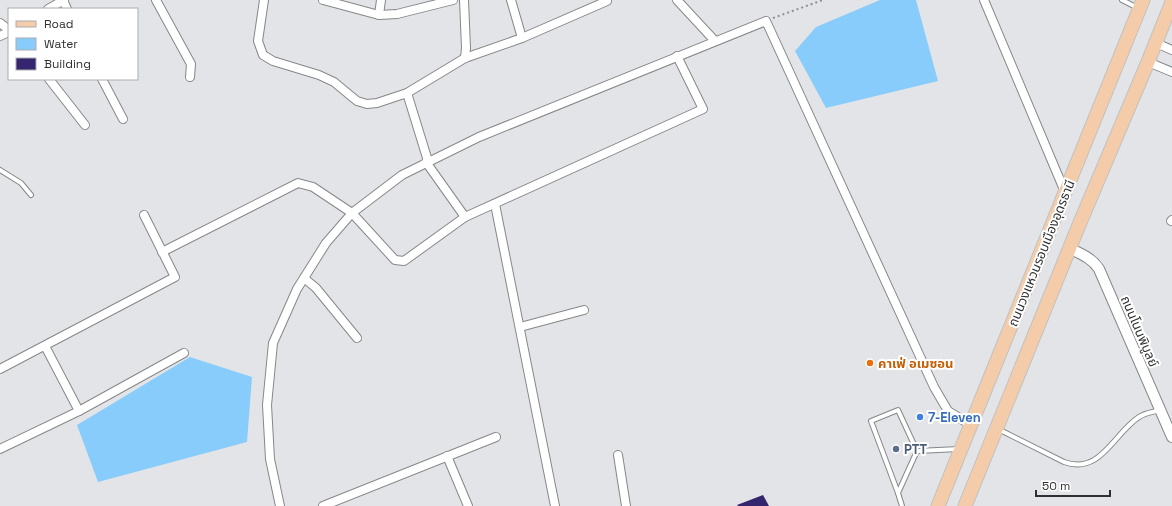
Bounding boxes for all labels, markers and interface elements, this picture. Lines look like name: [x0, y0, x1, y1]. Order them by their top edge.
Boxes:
legend: [8, 8, 138, 80]
text: Road: [44, 16, 73, 32]
text: Water: [44, 36, 78, 52]
text: Building: [44, 56, 91, 72]
street label: ถนนวงแหวนรอบเมืองอุดรธานี: [1004, 177, 1079, 329]
street label: ถนนโนนพิบูลย์: [1117, 293, 1162, 369]
place label: คาเฟ่ อเมซอน: [878, 355, 953, 372]
marker: คาเฟ่ อเมซอน: [865, 358, 875, 368]
place label: 7-Eleven: [928, 409, 981, 426]
marker: 7-Eleven: [915, 412, 925, 422]
place label: PTT: [904, 441, 927, 458]
marker: PTT: [891, 444, 901, 454]
scale bar: [1036, 472, 1110, 498]
text: 50 m: [1042, 478, 1070, 494]

